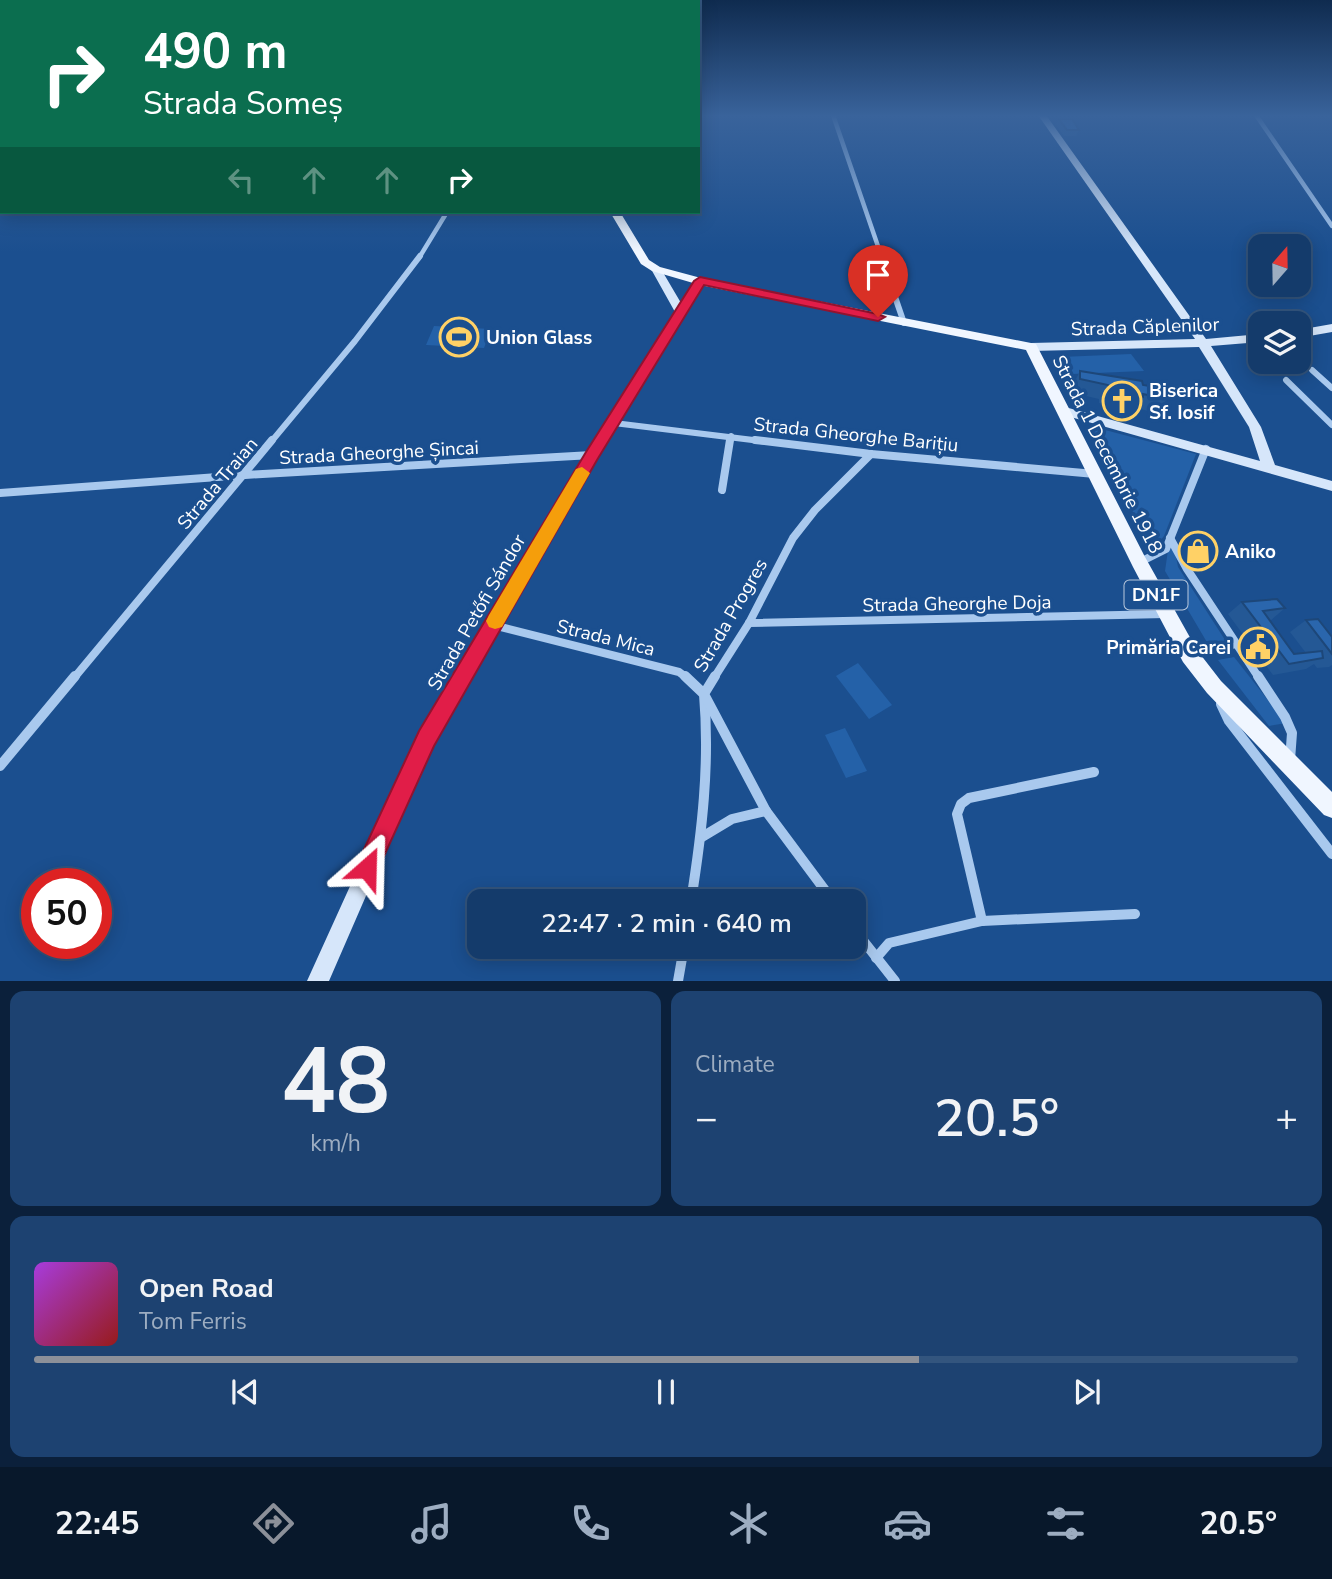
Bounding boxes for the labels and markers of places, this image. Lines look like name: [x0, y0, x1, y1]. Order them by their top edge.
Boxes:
pin: [848, 245, 908, 317]
sports icon: Union Glass: [438, 316, 480, 358]
place label: Union Glass: [486, 325, 592, 351]
place label: Biserica Sf. Iosif: [1149, 378, 1218, 426]
church icon: Biserica Sf. Iosif: [1101, 380, 1143, 422]
shop icon: Aniko: [1177, 530, 1219, 572]
place label: Aniko: [1225, 539, 1276, 565]
public building icon: Primăria Carei: [1237, 626, 1279, 668]
place label: Primăria Carei: [1106, 635, 1231, 661]

